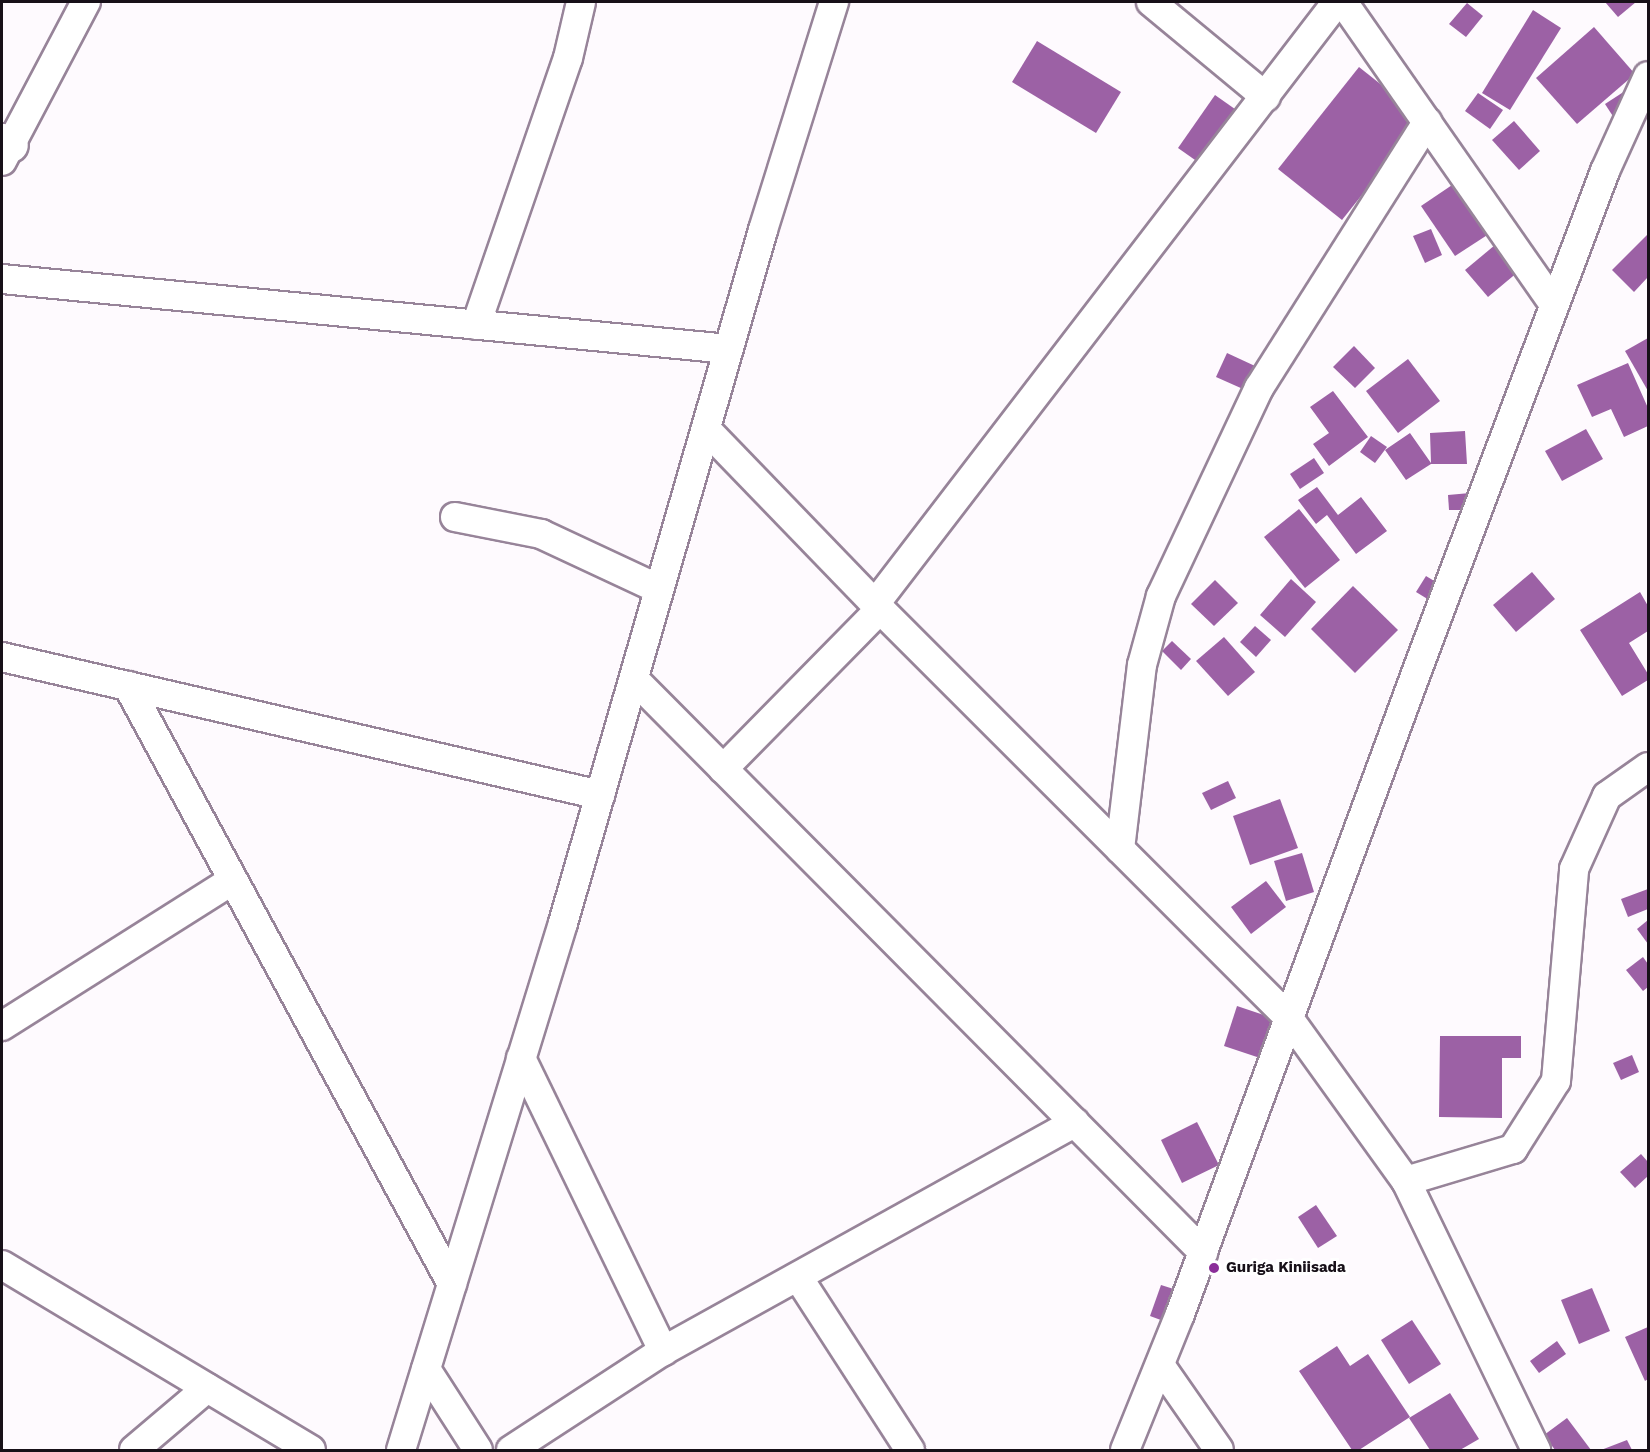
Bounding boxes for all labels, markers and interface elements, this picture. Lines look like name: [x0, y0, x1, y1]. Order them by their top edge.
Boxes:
place label: Guriga Kiniisada: [1226, 1259, 1346, 1277]
marker: Guriga Kiniisada: [1207, 1261, 1221, 1275]

